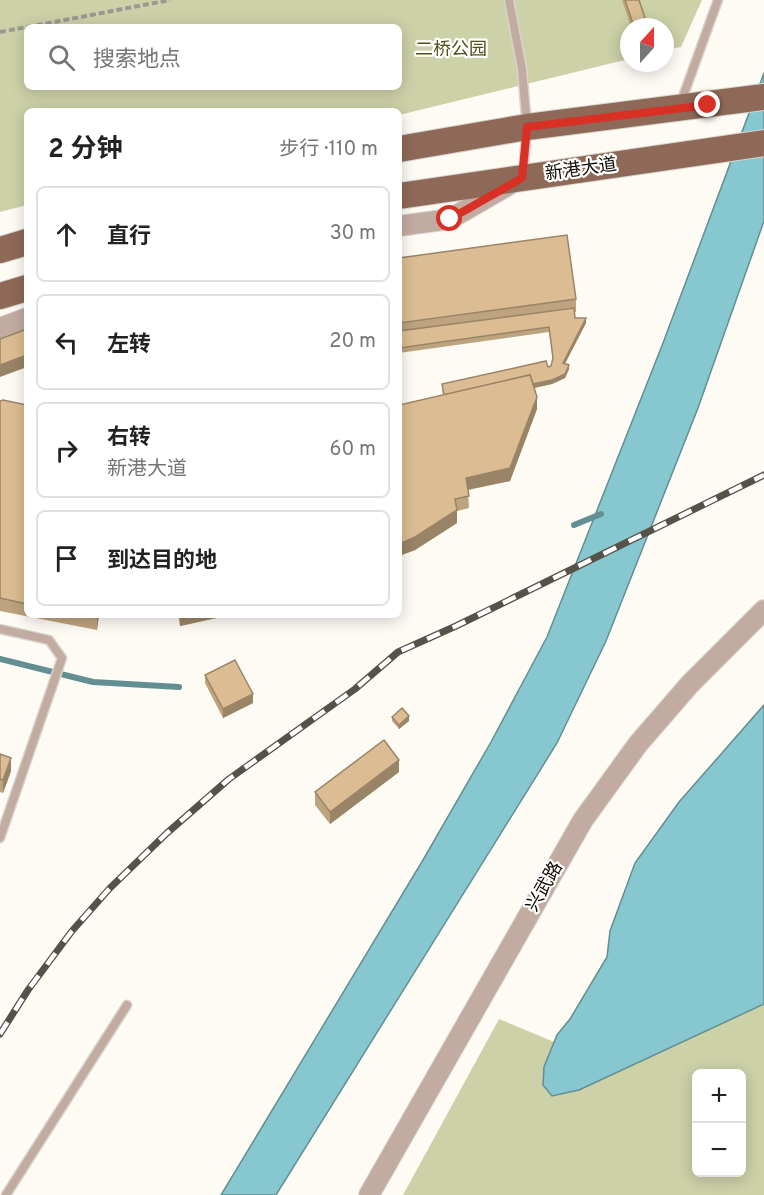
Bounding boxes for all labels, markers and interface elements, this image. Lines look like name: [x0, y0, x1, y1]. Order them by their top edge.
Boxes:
north arrow: [620, 18, 674, 72]
search box: [24, 24, 402, 90]
park label: 二桥公园: [415, 39, 487, 62]
icon: search: [45, 41, 78, 74]
text: 搜索地点: [93, 47, 181, 74]
route end: [694, 91, 720, 117]
text: 2 分钟: [48, 134, 122, 167]
text: 步行 · 110 m: [279, 137, 378, 163]
street label: 新港大道: [544, 154, 618, 186]
route start: [436, 205, 462, 231]
icon: ahead: [50, 218, 83, 251]
text: 30 m: [330, 221, 376, 247]
text: 直行: [107, 224, 151, 251]
icon: left: [50, 326, 83, 359]
text: 20 m: [329, 329, 376, 355]
text: 左转: [107, 332, 151, 359]
text: 右转: [107, 425, 151, 452]
icon: right: [50, 434, 83, 467]
text: 60 m: [330, 437, 376, 463]
text: 新港大道: [107, 457, 187, 483]
icon: arrive: [50, 542, 83, 575]
text: 到达目的地: [107, 548, 217, 575]
street label: 兴武路: [522, 858, 568, 916]
map controls: [692, 1069, 746, 1177]
button: +: [692, 1069, 746, 1123]
button: −: [692, 1123, 746, 1177]

